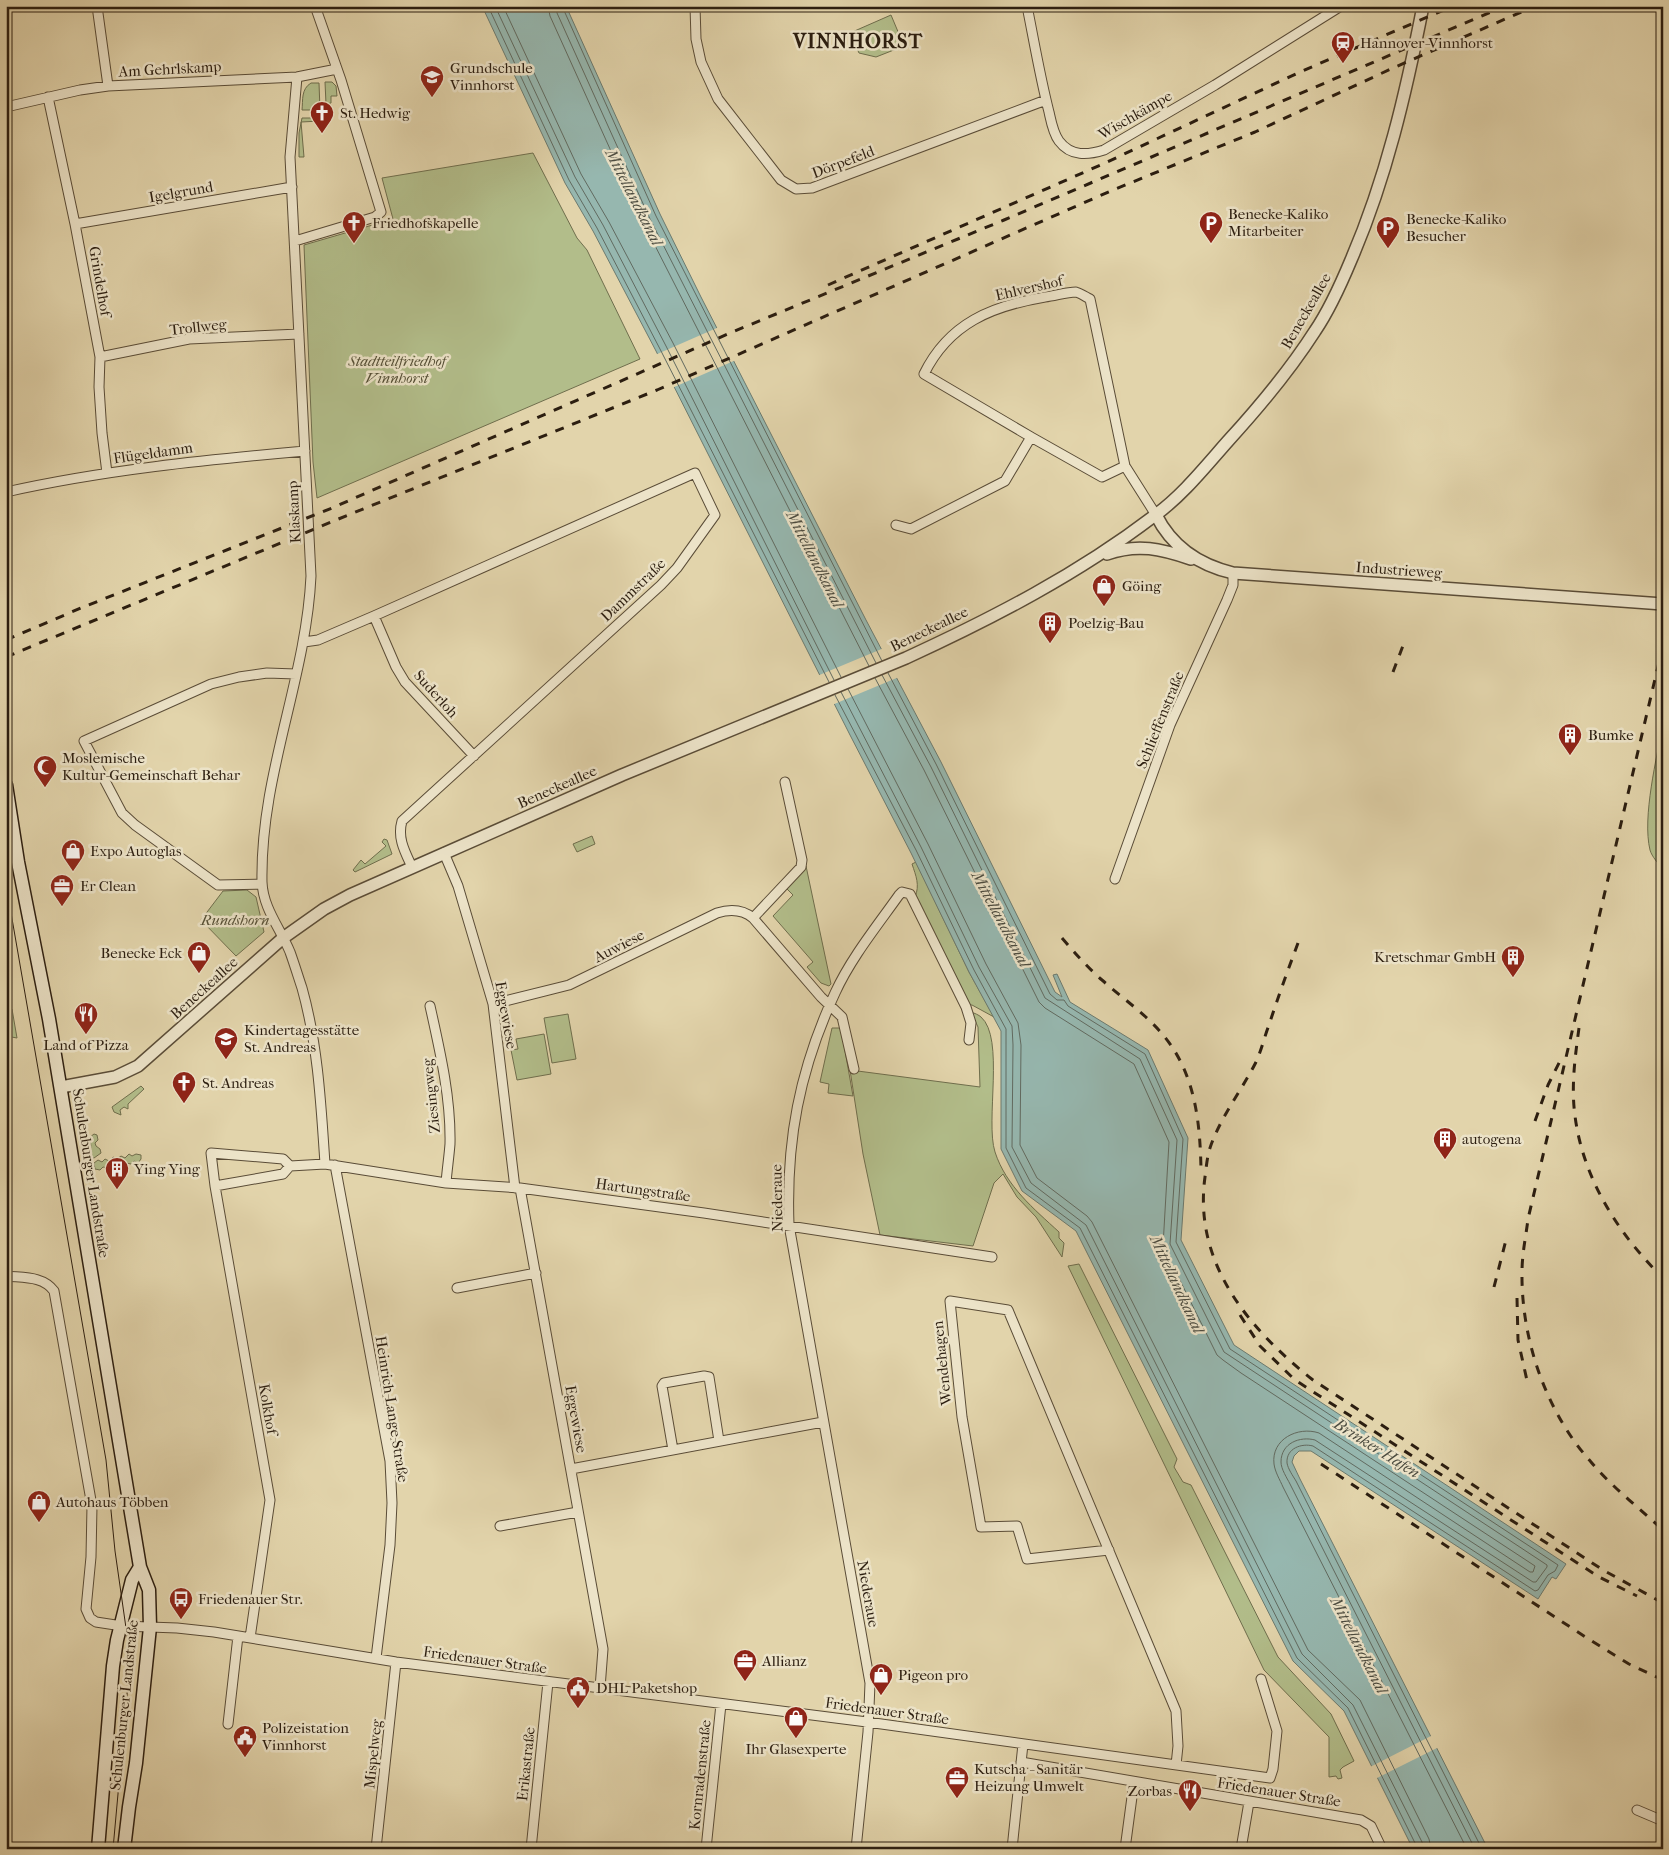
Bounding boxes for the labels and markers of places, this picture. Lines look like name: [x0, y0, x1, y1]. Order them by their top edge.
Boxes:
station icon: Hannover-Vinnhorst: [1330, 30, 1356, 64]
place label: Hannover-Vinnhorst: [1360, 34, 1494, 52]
place label: Grundschule Vinnhorst: [449, 59, 533, 94]
school or university icon: Grundschule Vinnhorst: [419, 64, 445, 98]
church icon: St. Hedwig: [309, 100, 335, 134]
place label: St. Hedwig: [340, 104, 411, 122]
place label: Benecke-Kaliko Mitarbeiter: [1228, 205, 1329, 240]
church icon: Friedhofskapelle: [341, 210, 367, 244]
parking icon: Benecke-Kaliko Mitarbeiter: [1198, 210, 1224, 244]
place label: Benecke-Kaliko Besucher: [1406, 210, 1507, 245]
place label: Friedhofskapelle: [372, 214, 479, 232]
parking icon: Benecke-Kaliko Besucher: [1375, 215, 1401, 249]
shop icon: Göing: [1091, 573, 1117, 607]
place label: Göing: [1122, 577, 1162, 595]
building icon: Poelzig-Bau: [1037, 610, 1063, 644]
place label: Poelzig-Bau: [1068, 614, 1144, 632]
building icon: Bumke: [1557, 722, 1583, 756]
place label: Bumke: [1588, 726, 1634, 744]
place label: Moslemische Kultur-Gemeinschaft Behar: [62, 749, 241, 784]
mosque icon: Moslemische Kultur-Gemeinschaft Behar: [32, 754, 58, 788]
shop icon: Expo Autoglas: [60, 838, 86, 872]
place label: Expo Autoglas: [90, 842, 182, 860]
office icon: Er Clean: [49, 873, 75, 907]
place label: Er Clean: [80, 877, 136, 895]
shop icon: Benecke Eck: [186, 940, 212, 974]
place label: Benecke Eck: [101, 944, 182, 962]
building icon: Kretschmar GmbH: [1500, 944, 1526, 978]
place label: Kretschmar GmbH: [1374, 948, 1496, 966]
restaurant icon: Land of Pizza: [73, 1001, 99, 1035]
place label: Kindertagesstätte St. Andreas: [244, 1021, 360, 1056]
school or university icon: Kindertagesstätte St. Andreas: [213, 1026, 239, 1060]
place label: Land of Pizza: [43, 1036, 130, 1054]
church icon: St. Andreas: [171, 1070, 197, 1104]
place label: St. Andreas: [202, 1074, 274, 1092]
building icon: autogena: [1432, 1126, 1458, 1160]
place label: autogena: [1462, 1130, 1522, 1148]
building icon: Ying Ying: [104, 1156, 130, 1190]
place label: Ying Ying: [133, 1160, 201, 1178]
shop icon: Autohaus Többen: [26, 1489, 52, 1523]
place label: Autohaus Többen: [55, 1493, 169, 1511]
bus stop icon: Friedenauer Str.: [168, 1586, 194, 1620]
place label: Friedenauer Str.: [198, 1590, 303, 1608]
office icon: Allianz: [732, 1648, 758, 1682]
place label: Allianz: [761, 1652, 807, 1670]
shop icon: Pigeon pro: [868, 1662, 894, 1696]
place label: Pigeon pro: [898, 1666, 969, 1684]
public building icon: DHL Paketshop: [565, 1675, 591, 1709]
place label: DHL Paketshop: [596, 1679, 697, 1697]
shop icon: Ihr Glasexperte: [783, 1705, 809, 1739]
place label: Polizeistation Vinnhorst: [261, 1719, 349, 1754]
public building icon: Polizeistation Vinnhorst: [232, 1724, 258, 1758]
place label: Ihr Glasexperte: [745, 1740, 847, 1758]
place label: Kutscha - Sanitär Heizung Umwelt: [974, 1760, 1085, 1795]
office icon: Kutscha - Sanitär Heizung Umwelt: [944, 1765, 970, 1799]
restaurant icon: Zorbas: [1177, 1778, 1203, 1812]
place label: Zorbas: [1128, 1782, 1172, 1800]

